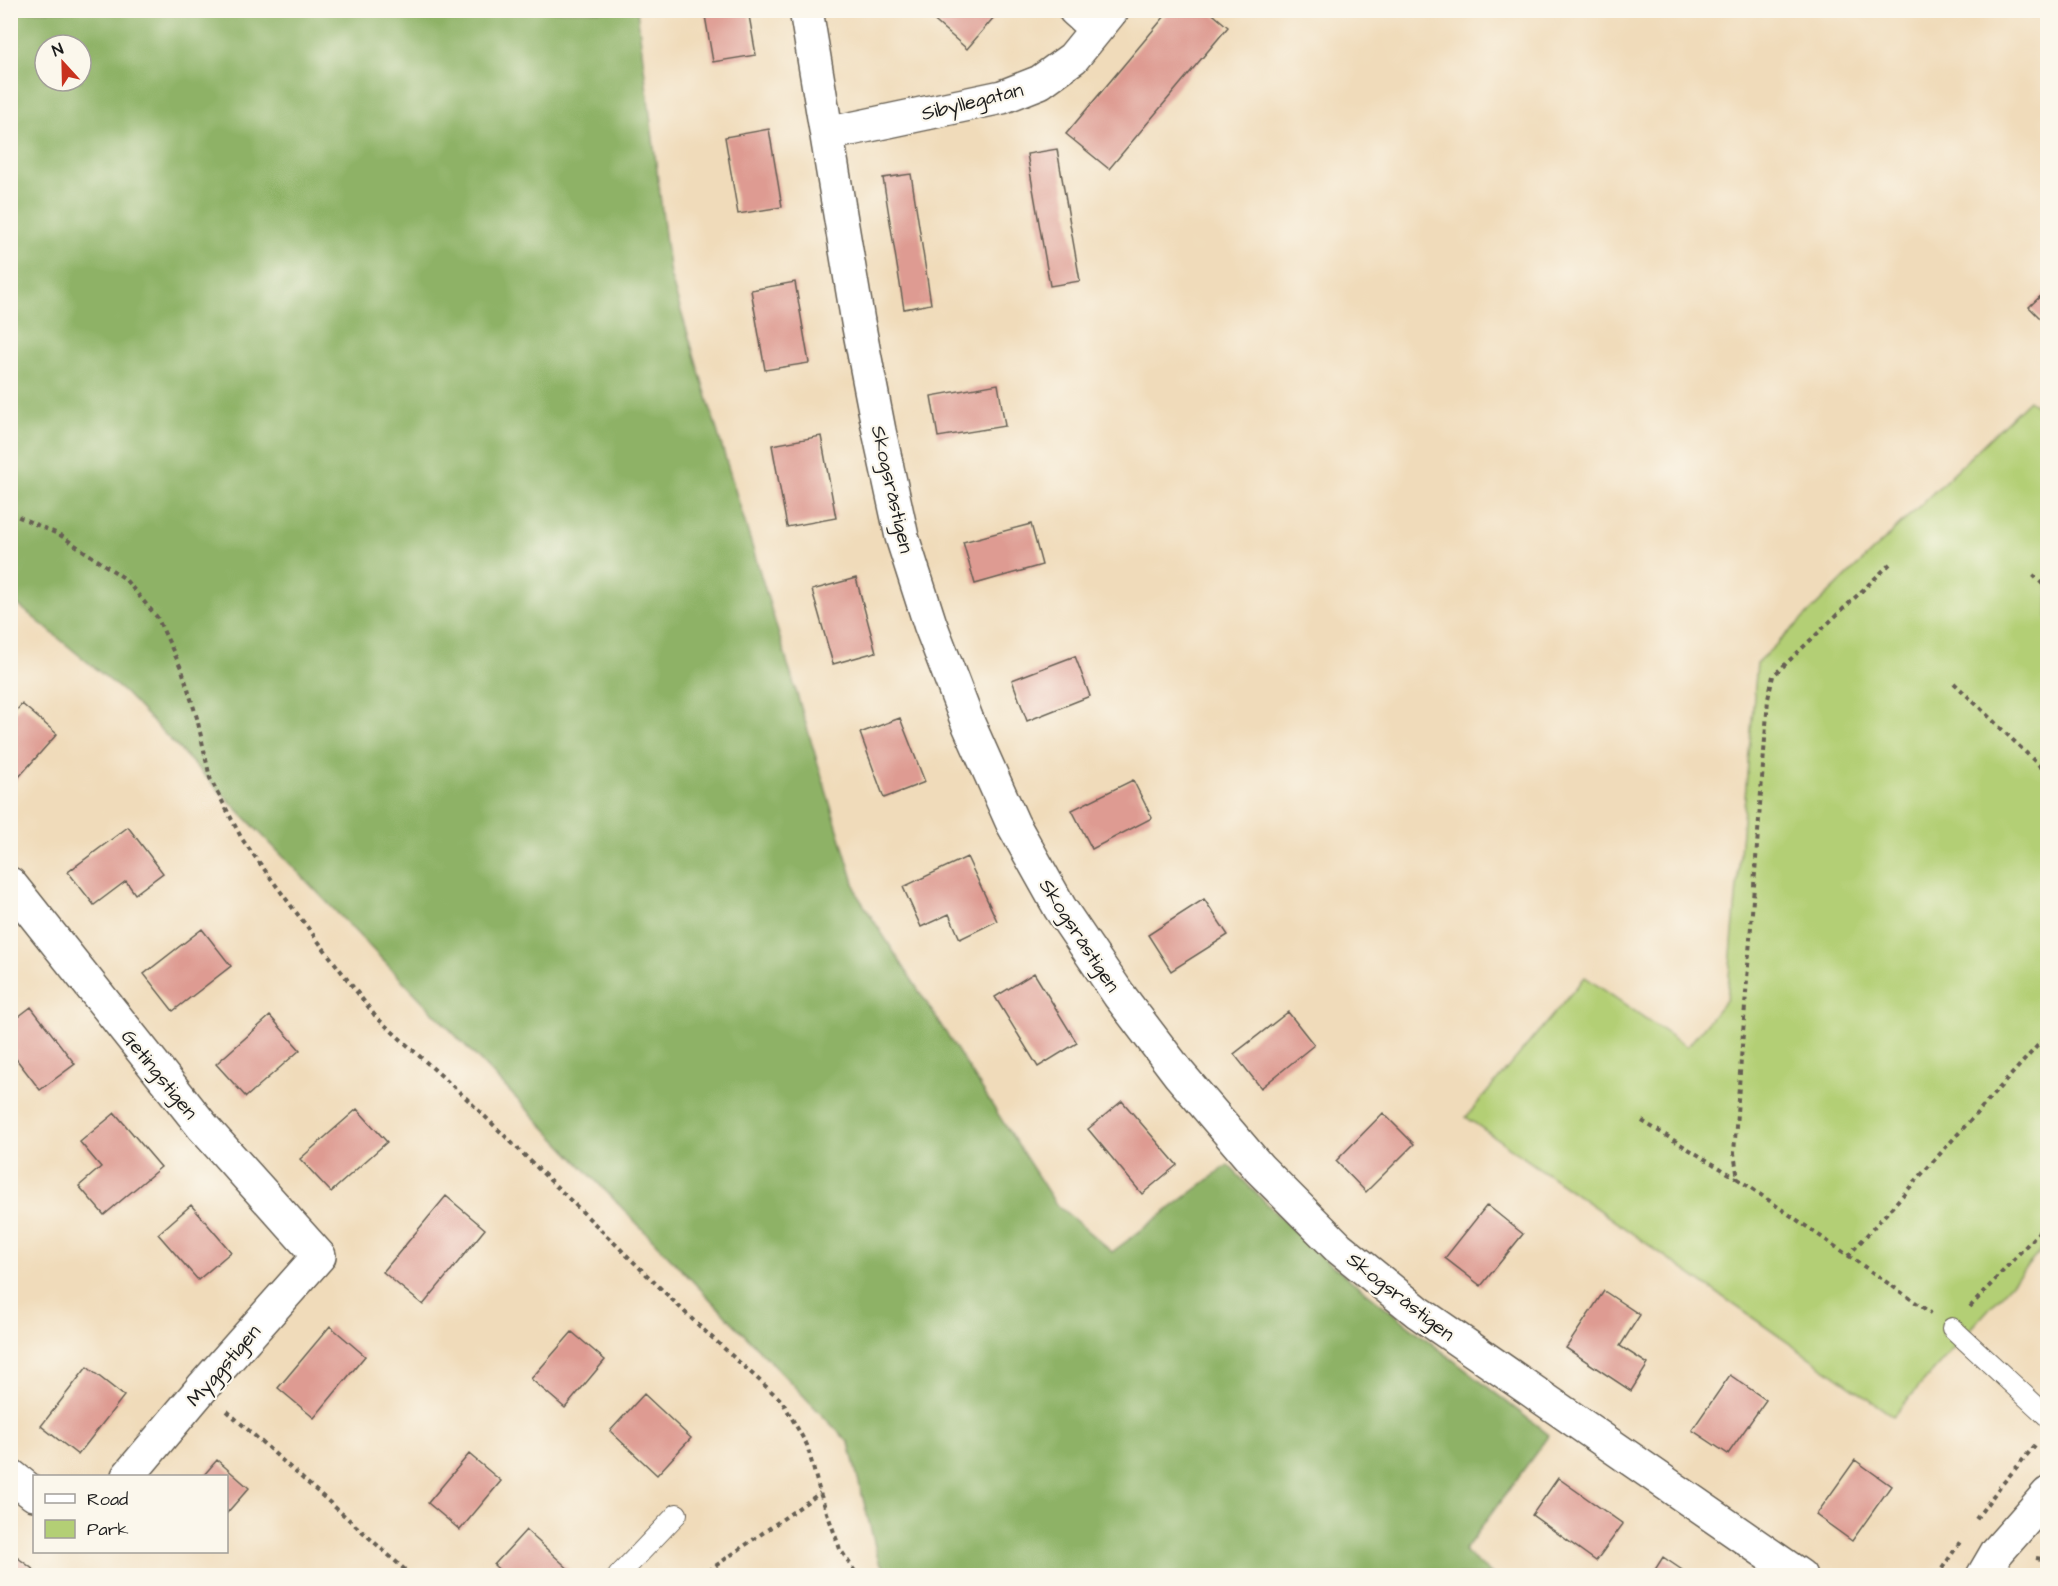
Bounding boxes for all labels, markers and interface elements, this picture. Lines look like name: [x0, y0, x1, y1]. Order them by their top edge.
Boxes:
north arrow: [33, 33, 93, 93]
text: N: [49, 38, 67, 62]
street label: Sibyllegatan: [918, 76, 1026, 129]
street label: Skogsråstigen: [863, 423, 920, 556]
street label: Skogsråstigen: [1031, 873, 1126, 998]
street label: Getingstigen: [113, 1024, 204, 1126]
street label: Skogsråstigen: [1340, 1246, 1460, 1349]
street label: Myggstigen: [180, 1319, 268, 1413]
legend: [33, 1475, 228, 1553]
text: Road: [87, 1487, 128, 1512]
text: Park: [87, 1517, 129, 1542]

